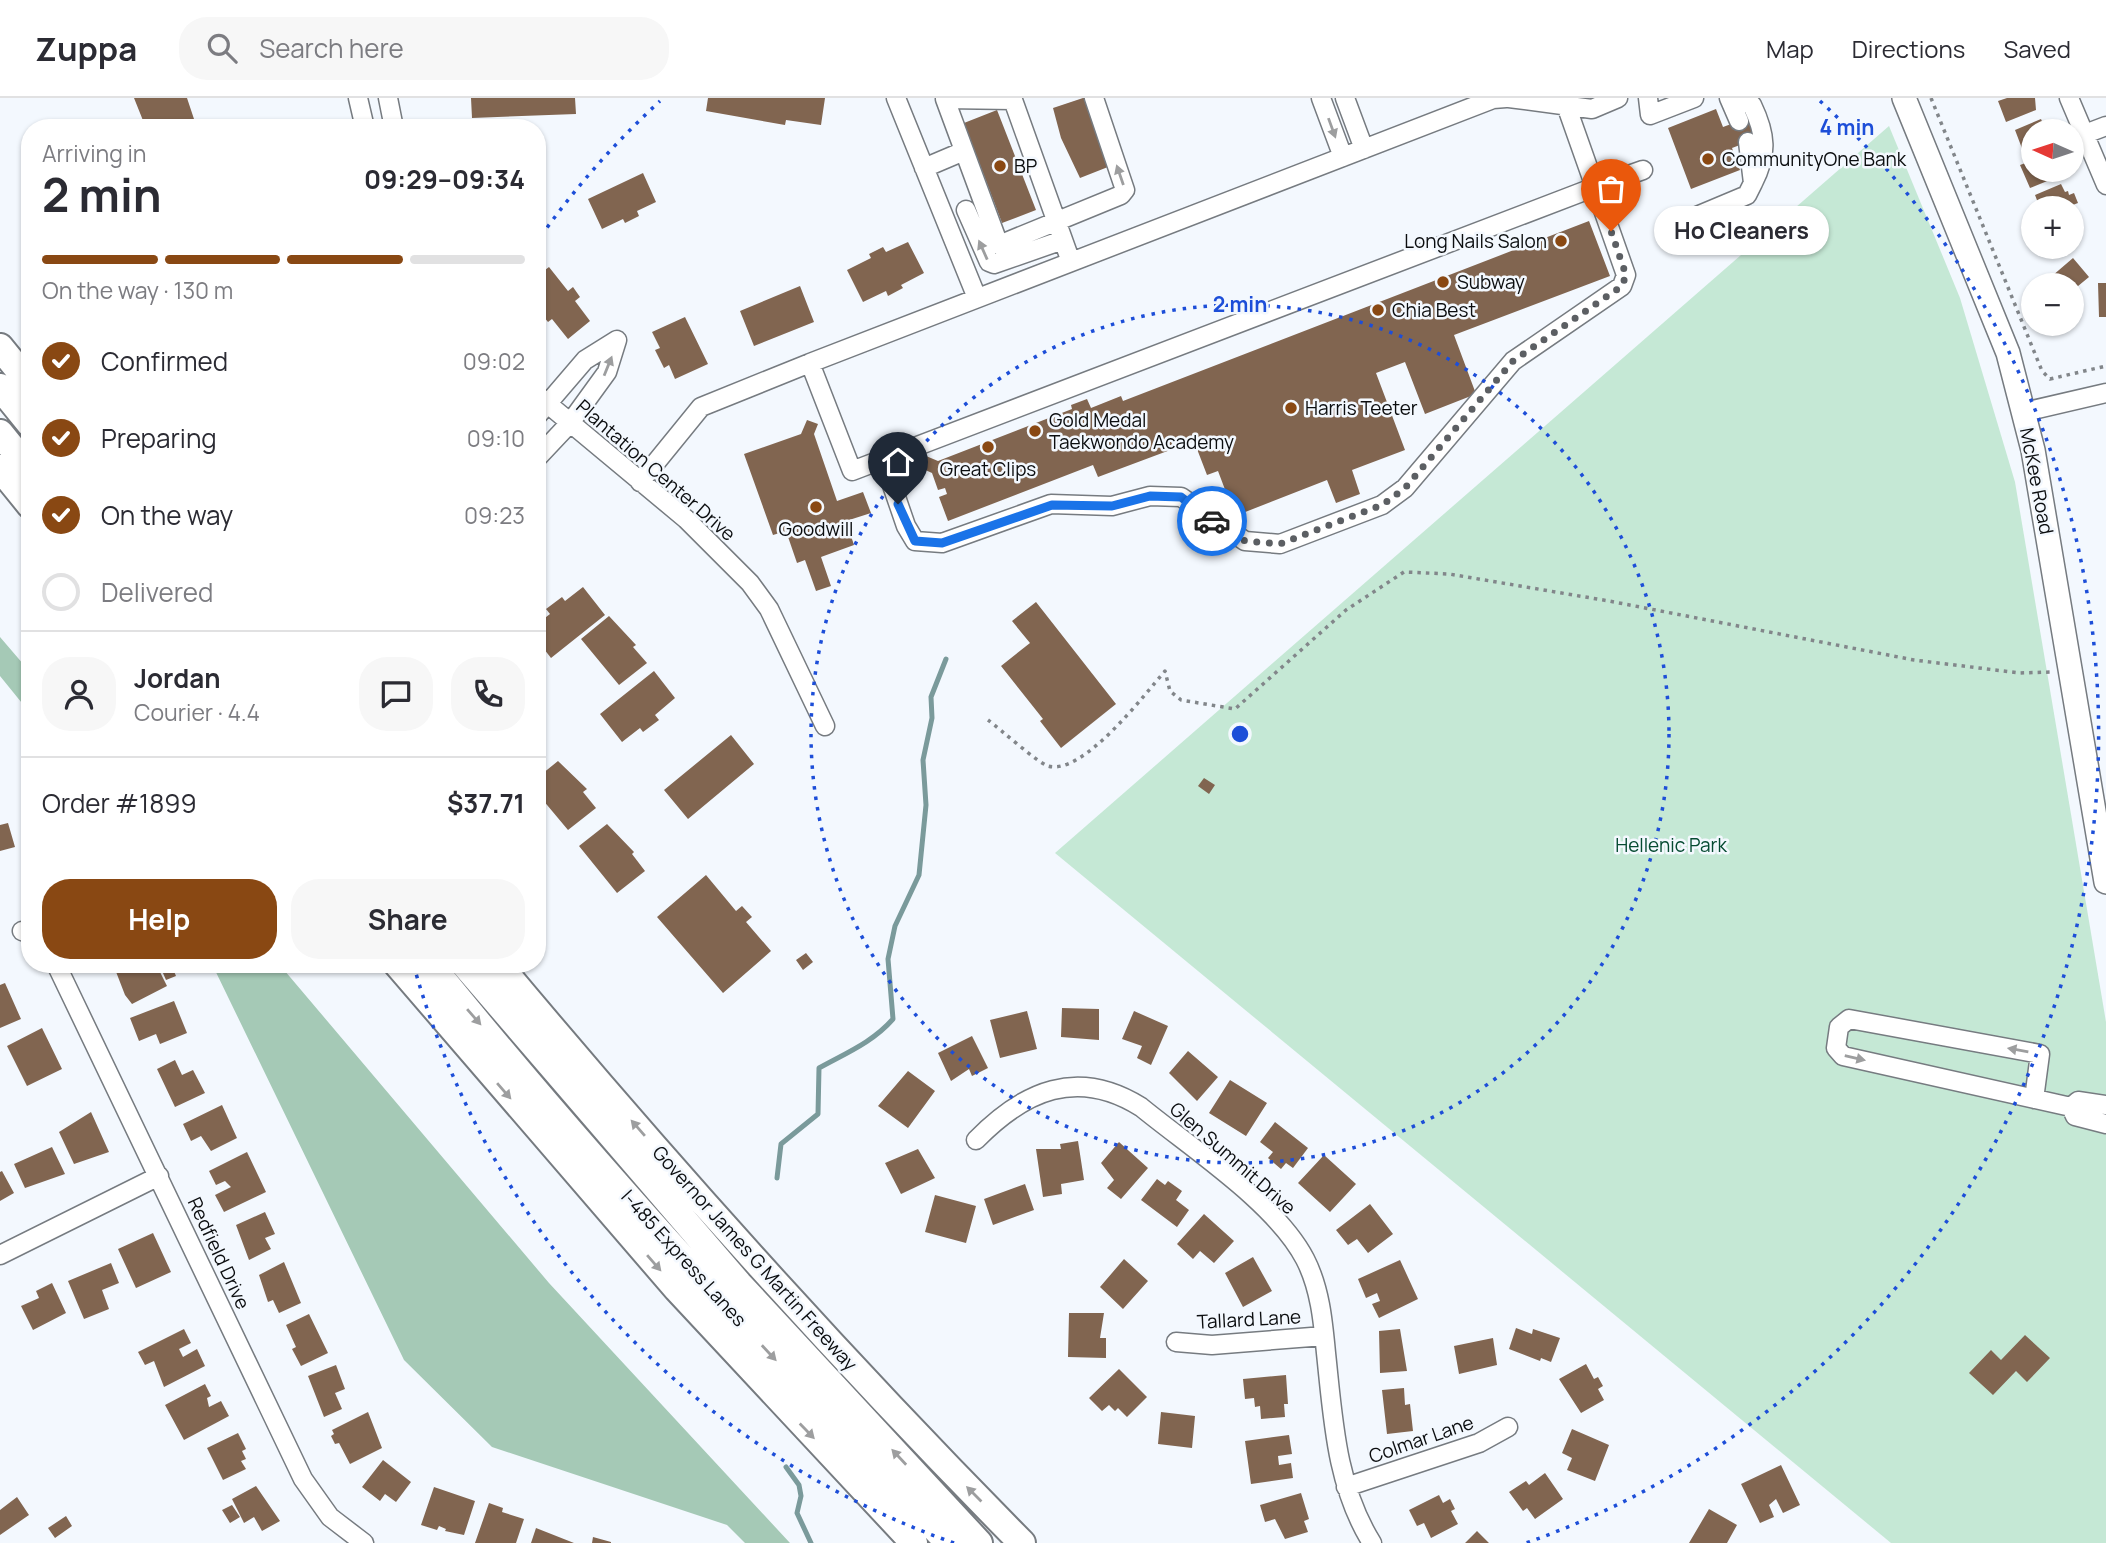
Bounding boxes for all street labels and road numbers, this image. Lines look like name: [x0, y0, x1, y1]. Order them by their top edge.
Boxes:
street label: Plantation Center Drive: [571, 393, 741, 547]
street label: McKee Road: [2014, 425, 2060, 537]
street label: Glen Summit Drive: [1164, 1096, 1302, 1220]
street label: Governor James G Martin Freeway: [647, 1140, 863, 1376]
street label: I-485 Express Lanes: [616, 1184, 753, 1332]
street label: Redfield Drive: [182, 1193, 256, 1313]
street label: Tallard Lane: [1196, 1303, 1302, 1335]
street label: Colmar Lane: [1365, 1409, 1477, 1469]

